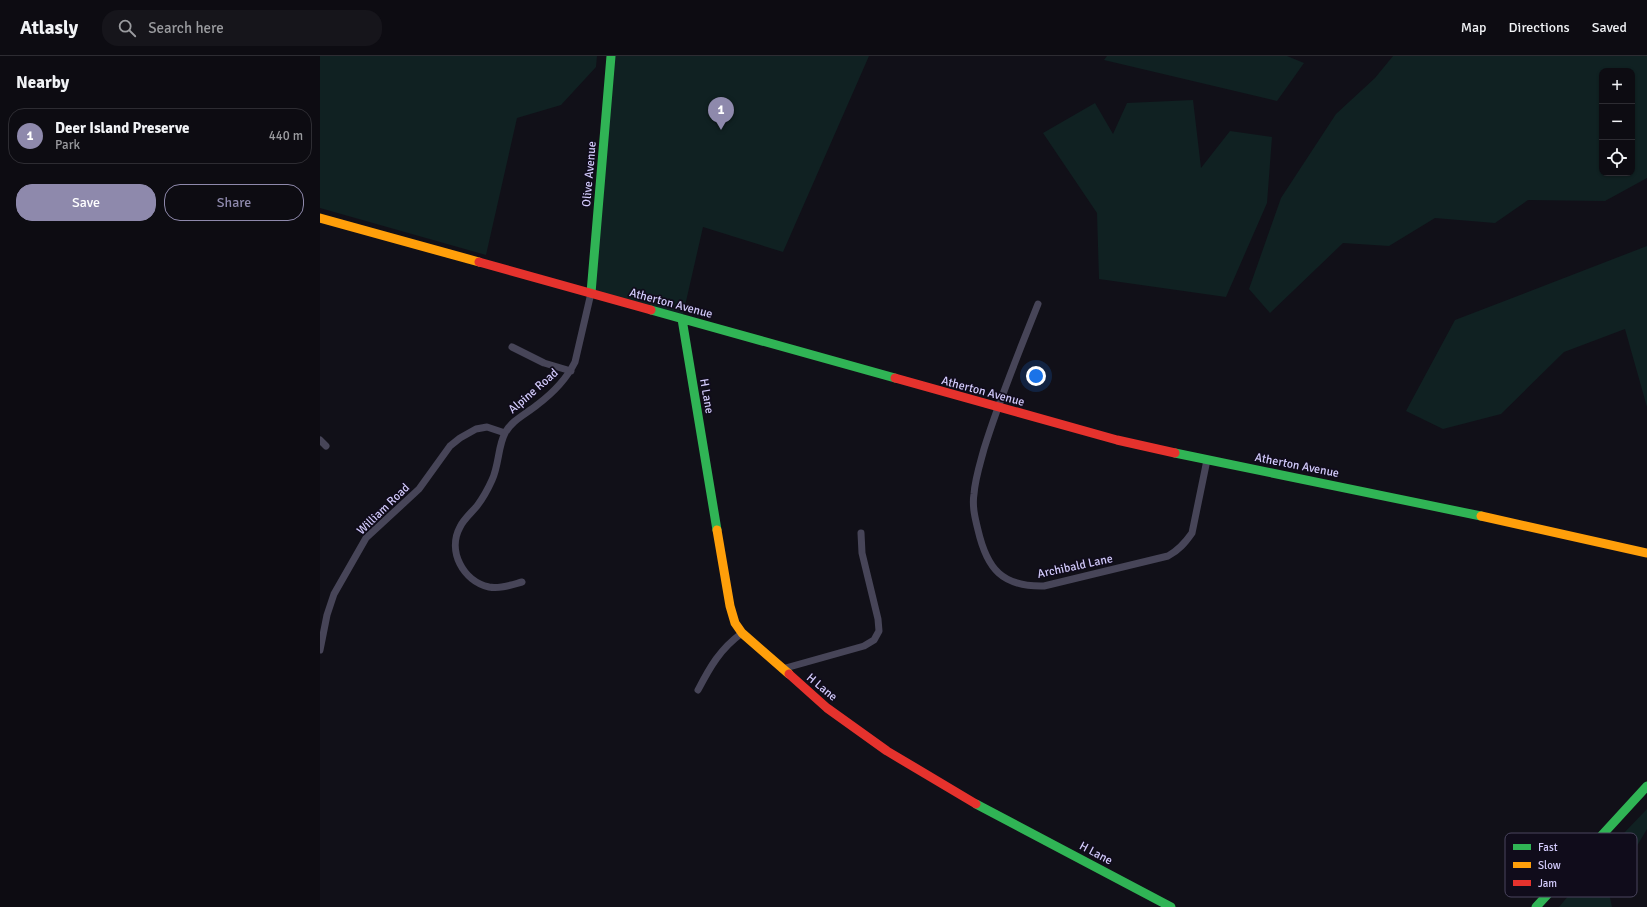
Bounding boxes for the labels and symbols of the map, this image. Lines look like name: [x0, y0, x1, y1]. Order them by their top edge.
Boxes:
pin: 1: [708, 97, 734, 130]
street label: Olive Avenue: [579, 141, 600, 208]
street label: Atherton Avenue: [628, 285, 714, 322]
street label: Alpine Road: [505, 366, 561, 417]
your location: [1026, 366, 1046, 386]
street label: Atherton Avenue: [940, 373, 1026, 410]
street label: H Lane: [696, 377, 717, 415]
street label: Atherton Avenue: [1253, 450, 1340, 481]
street label: William Road: [354, 481, 413, 538]
street label: Archibald Lane: [1036, 551, 1114, 582]
street label: H Lane: [803, 670, 840, 705]
legend: [1505, 833, 1637, 897]
street label: H Lane: [1077, 838, 1115, 868]
text: Fast: [1538, 841, 1558, 854]
text: Slow: [1538, 859, 1561, 872]
text: Jam: [1538, 877, 1557, 890]

